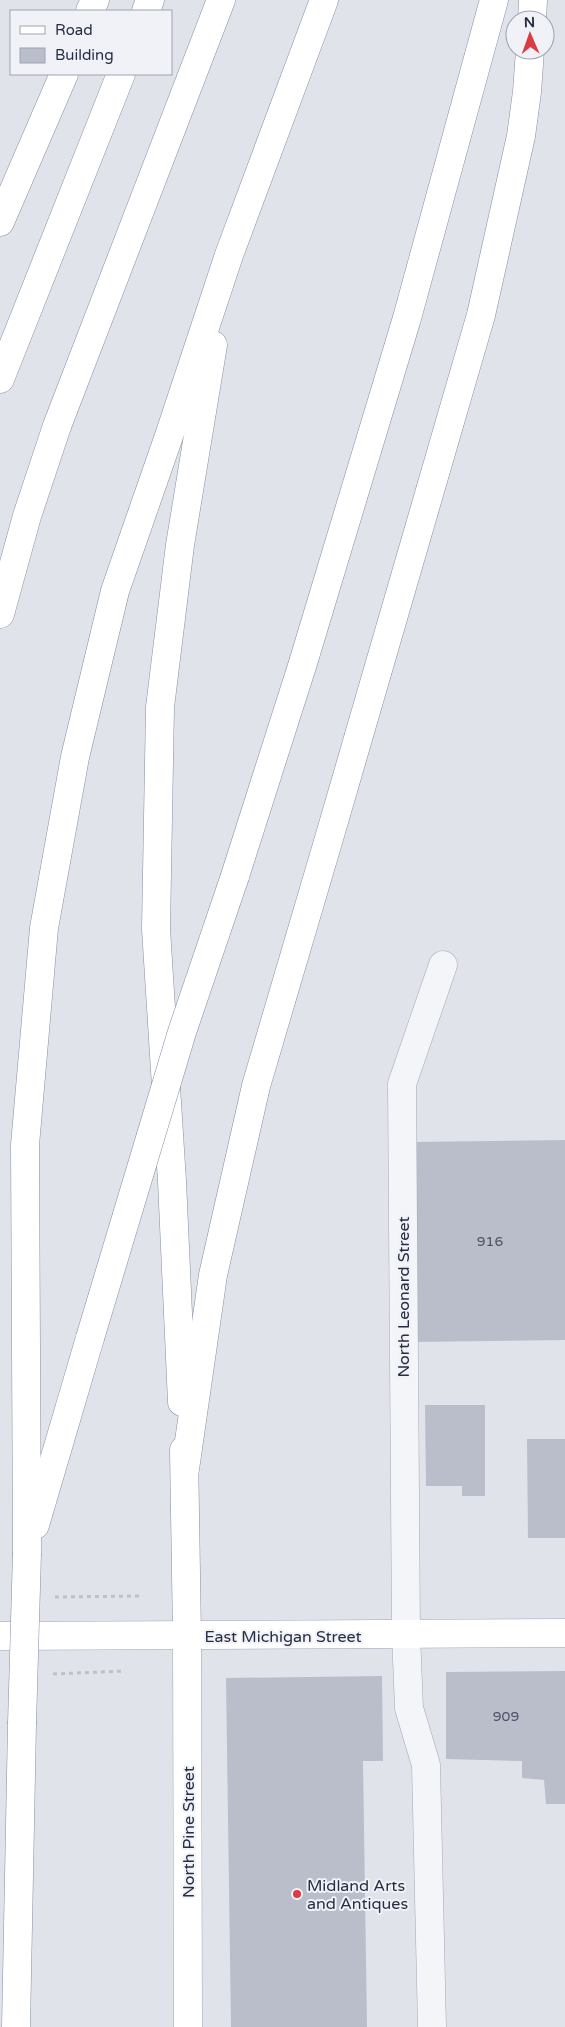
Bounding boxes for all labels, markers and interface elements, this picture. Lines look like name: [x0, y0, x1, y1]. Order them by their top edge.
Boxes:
legend: [10, 10, 172, 75]
north arrow: [505, 10, 555, 60]
text: N: [524, 14, 535, 31]
text: Road: [55, 21, 93, 39]
text: Building: [55, 46, 114, 64]
street label: North Leonard Street: [394, 1216, 414, 1378]
house number: 916: [477, 1233, 503, 1250]
street label: East Michigan Street: [204, 1627, 362, 1647]
house number: 909: [493, 1708, 519, 1725]
street label: North Pine Street: [179, 1766, 199, 1898]
place label: Midland Arts and Antiques: [307, 1876, 408, 1914]
marker: Midland Arts and Antiques: [291, 1888, 303, 1900]

